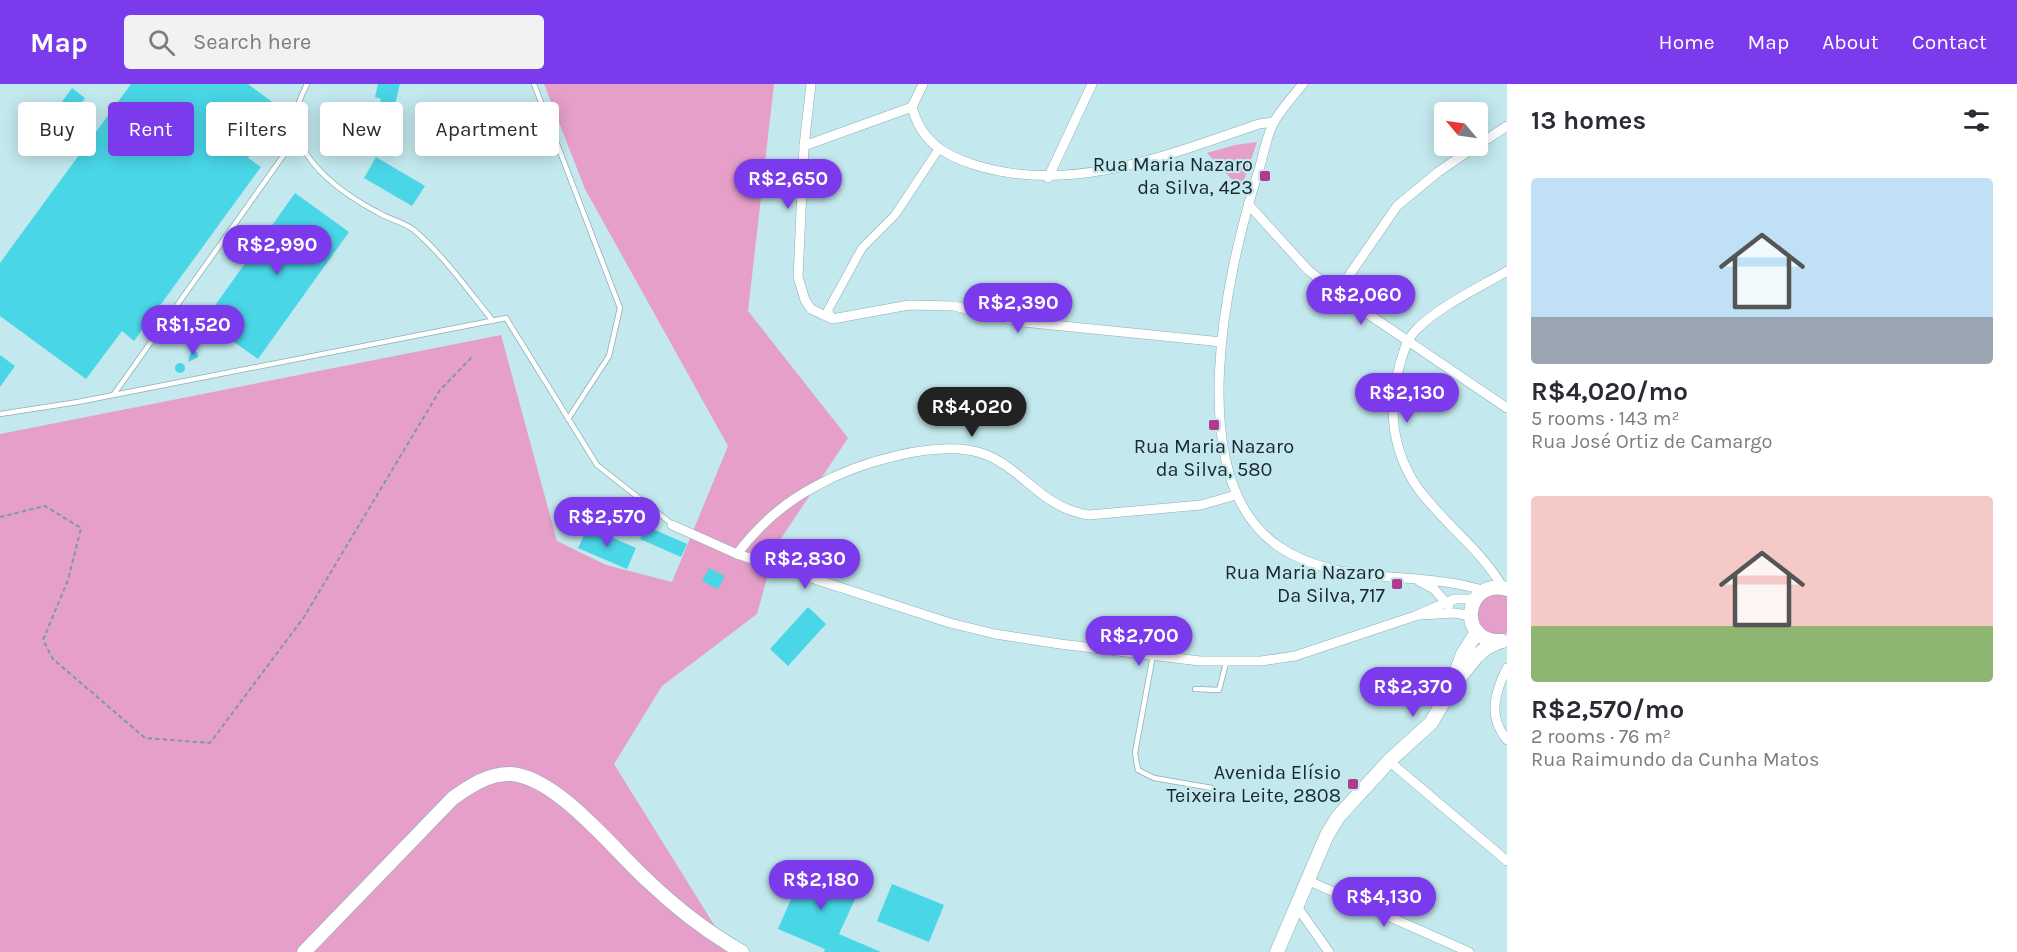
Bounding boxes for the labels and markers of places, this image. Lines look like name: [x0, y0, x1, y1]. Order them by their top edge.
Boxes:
place label: Rua Maria Nazaro da Silva, 423: [1093, 153, 1253, 199]
pin: R$2,650: [733, 159, 843, 210]
marker: Rua Maria Nazaro da Silva, 423: [1258, 169, 1272, 183]
pin: R$2,990: [222, 225, 332, 276]
pin: R$2,060: [1306, 275, 1416, 326]
pin: R$2,390: [963, 283, 1073, 334]
pin: R$1,520: [138, 305, 248, 356]
pin: R$2,130: [1352, 373, 1462, 424]
pin: R$4,020: [917, 387, 1027, 438]
marker: Rua Maria Nazaro da Silva, 580: [1207, 418, 1221, 432]
place label: Rua Maria Nazaro da Silva, 580: [1134, 435, 1294, 481]
pin: R$2,570: [552, 497, 662, 548]
pin: R$2,830: [750, 539, 860, 590]
place label: Rua Maria Nazaro Da Silva, 717: [1225, 561, 1386, 607]
marker: Rua Maria Nazaro Da Silva, 717: [1390, 577, 1404, 591]
pin: R$2,700: [1084, 616, 1194, 667]
pin: R$2,370: [1358, 667, 1468, 718]
place label: Avenida Elísio Teixeira Leite, 2808: [1166, 761, 1341, 807]
marker: Avenida Elísio Teixeira Leite, 2808: [1346, 777, 1360, 791]
pin: R$2,180: [766, 860, 876, 911]
pin: R$4,130: [1329, 877, 1439, 928]

